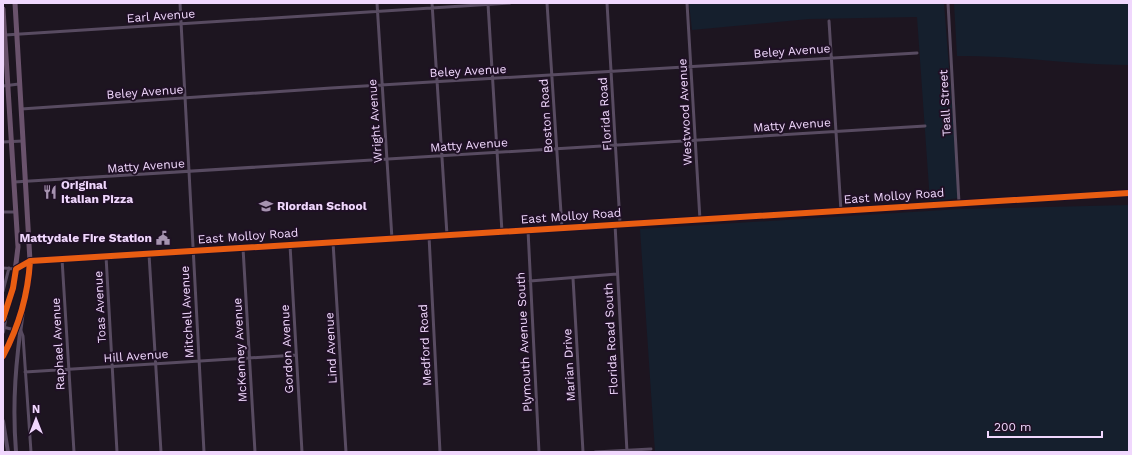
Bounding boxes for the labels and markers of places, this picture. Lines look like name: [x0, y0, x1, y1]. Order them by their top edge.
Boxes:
place label: Original Italian Pizza: [61, 178, 133, 206]
restaurant icon: Original Italian Pizza: [42, 184, 58, 200]
school or university icon: Riordan School: [258, 198, 274, 214]
place label: Riordan School: [277, 199, 367, 213]
public building icon: Mattydale Fire Station: [155, 230, 171, 246]
place label: Mattydale Fire Station: [19, 231, 152, 245]

